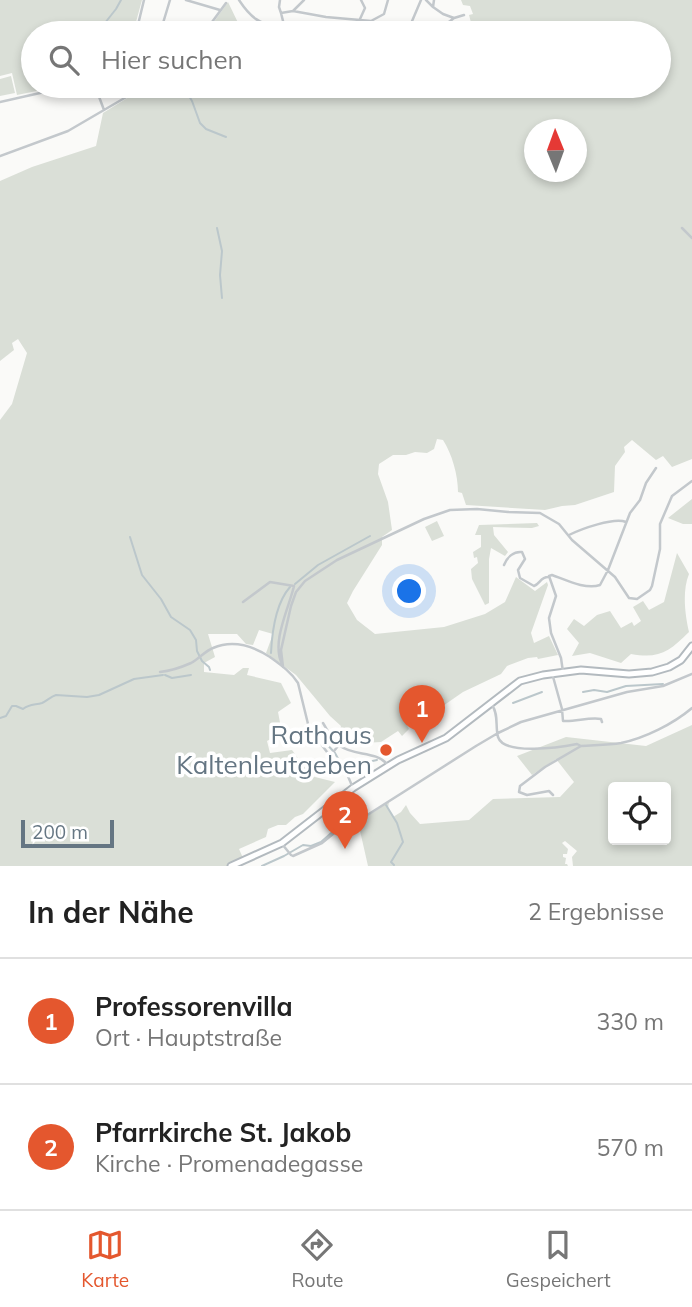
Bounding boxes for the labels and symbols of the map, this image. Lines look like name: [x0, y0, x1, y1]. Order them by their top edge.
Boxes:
north arrow: [524, 119, 587, 182]
your location: [392, 574, 426, 608]
pin: 1: [399, 685, 445, 743]
place label: Rathaus Kaltenleutgeben: [176, 718, 372, 781]
marker: Rathaus Kaltenleutgeben: [378, 742, 394, 758]
pin: 2: [322, 791, 368, 849]
scale bar: [21, 817, 114, 849]

